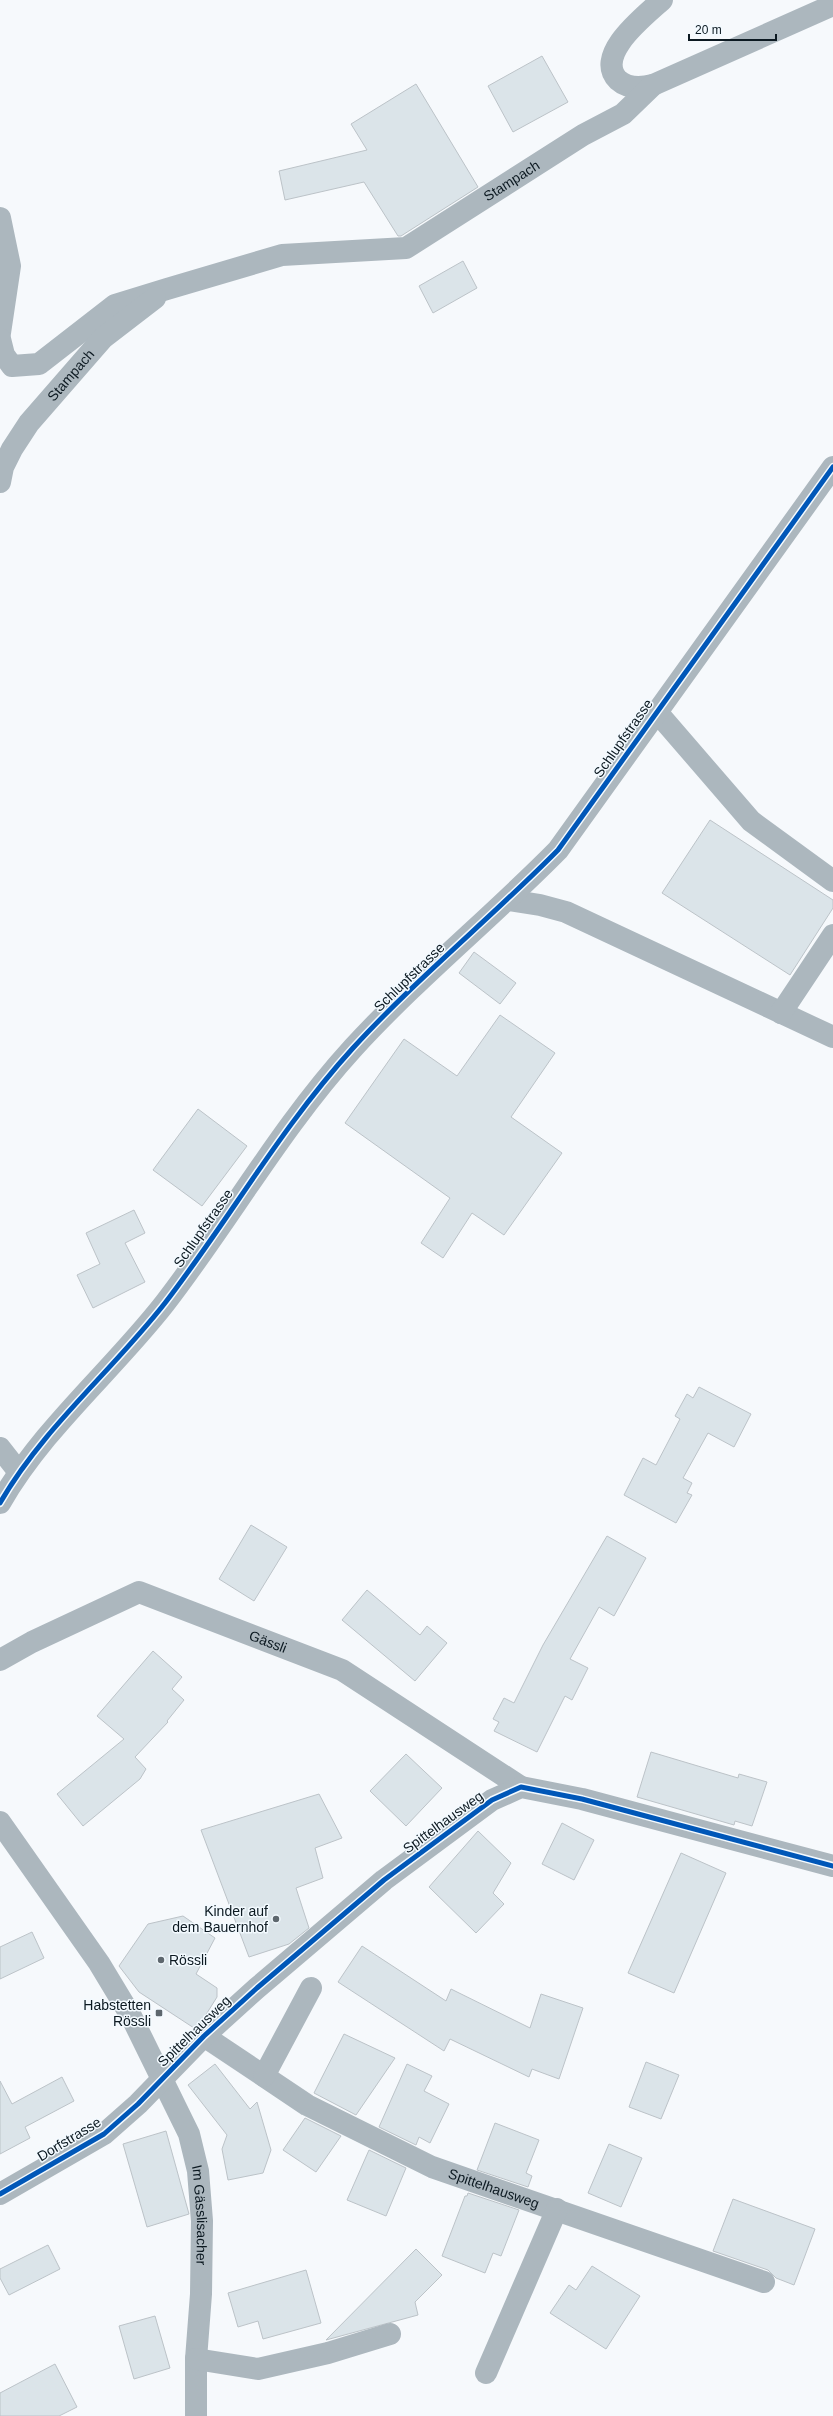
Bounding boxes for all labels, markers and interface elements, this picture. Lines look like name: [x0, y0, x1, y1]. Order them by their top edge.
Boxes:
scale bar: [689, 16, 776, 42]
text: 20 m: [695, 23, 722, 37]
street label: Stampach: [481, 157, 542, 204]
street label: Stampach: [44, 346, 97, 404]
street label: Schlupfstrasse: [590, 696, 656, 780]
street label: Schlupfstrasse: [370, 939, 448, 1015]
street label: Schlupfstrasse: [170, 1186, 236, 1270]
street label: Gässli: [247, 1627, 289, 1656]
street label: Spittelhausweg: [400, 1788, 486, 1856]
place label: Kinder auf dem Bauernhof: [172, 1903, 268, 1935]
marker: Kinder auf dem Bauernhof: [271, 1914, 281, 1924]
place label: Rössli: [169, 1952, 207, 1968]
marker: Rössli: [156, 1955, 166, 1965]
street label: Spittelhausweg: [154, 1992, 234, 2070]
place label: Habstetten Rössli: [83, 1997, 151, 2029]
marker: Habstetten Rössli: [154, 2008, 164, 2018]
street label: Dorfstrasse: [34, 2114, 104, 2164]
street label: Im Gässlisacher: [189, 2163, 210, 2266]
street label: Spittelhausweg: [446, 2165, 541, 2212]

